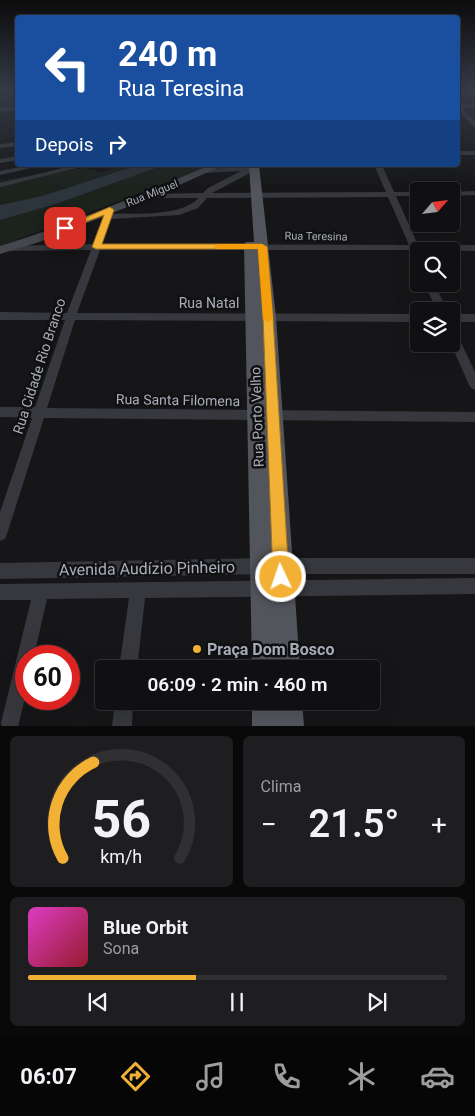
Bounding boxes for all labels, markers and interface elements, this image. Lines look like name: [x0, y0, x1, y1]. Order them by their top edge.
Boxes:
text: 240 m: [118, 34, 217, 75]
icon: left: [35, 35, 100, 100]
text: Rua Teresina: [118, 76, 244, 101]
icon: right: [103, 130, 131, 158]
text: Depois: [35, 133, 93, 156]
street label: Rua Miguel: [124, 177, 180, 210]
north arrow: [410, 182, 460, 232]
map controls: [410, 182, 460, 352]
pin: [44, 207, 86, 249]
icon: arrive: [51, 214, 79, 242]
street label: Rua Teresina: [284, 229, 348, 244]
button: search: [410, 242, 460, 292]
street label: Rua Natal: [179, 295, 239, 311]
street label: Rua Cidade Rio Branco: [10, 296, 68, 436]
button: layers: [410, 302, 460, 352]
street label: Rua Porto Velho: [247, 367, 267, 467]
street label: Rua Santa Filomena: [116, 391, 240, 409]
position arrow: [254, 550, 306, 602]
street label: Avenida Audízio Pinheiro: [59, 557, 235, 580]
place label: Praça Dom Bosco: [207, 640, 334, 659]
marker: Praça Dom Bosco: [191, 643, 203, 655]
speed limit sign: 60: [15, 645, 80, 710]
text: 06:09 · 2 min · 460 m: [147, 673, 328, 696]
text: Clima: [261, 777, 301, 796]
text: 56: [91, 789, 151, 850]
text: 21.5°: [309, 802, 399, 846]
text: −: [261, 808, 277, 841]
text: +: [431, 808, 447, 841]
text: km/h: [100, 846, 142, 867]
text: Blue Orbit: [103, 916, 188, 939]
text: Sona: [103, 939, 139, 958]
icon: previous: [84, 988, 112, 1016]
icon: pause: [223, 988, 251, 1016]
icon: next: [363, 988, 391, 1016]
icon: directions: [118, 1059, 153, 1094]
icon: music: [193, 1059, 228, 1094]
icon: phone: [269, 1059, 304, 1094]
icon: climate: [344, 1059, 379, 1094]
icon: car: [420, 1059, 455, 1094]
text: 06:07: [20, 1064, 77, 1089]

